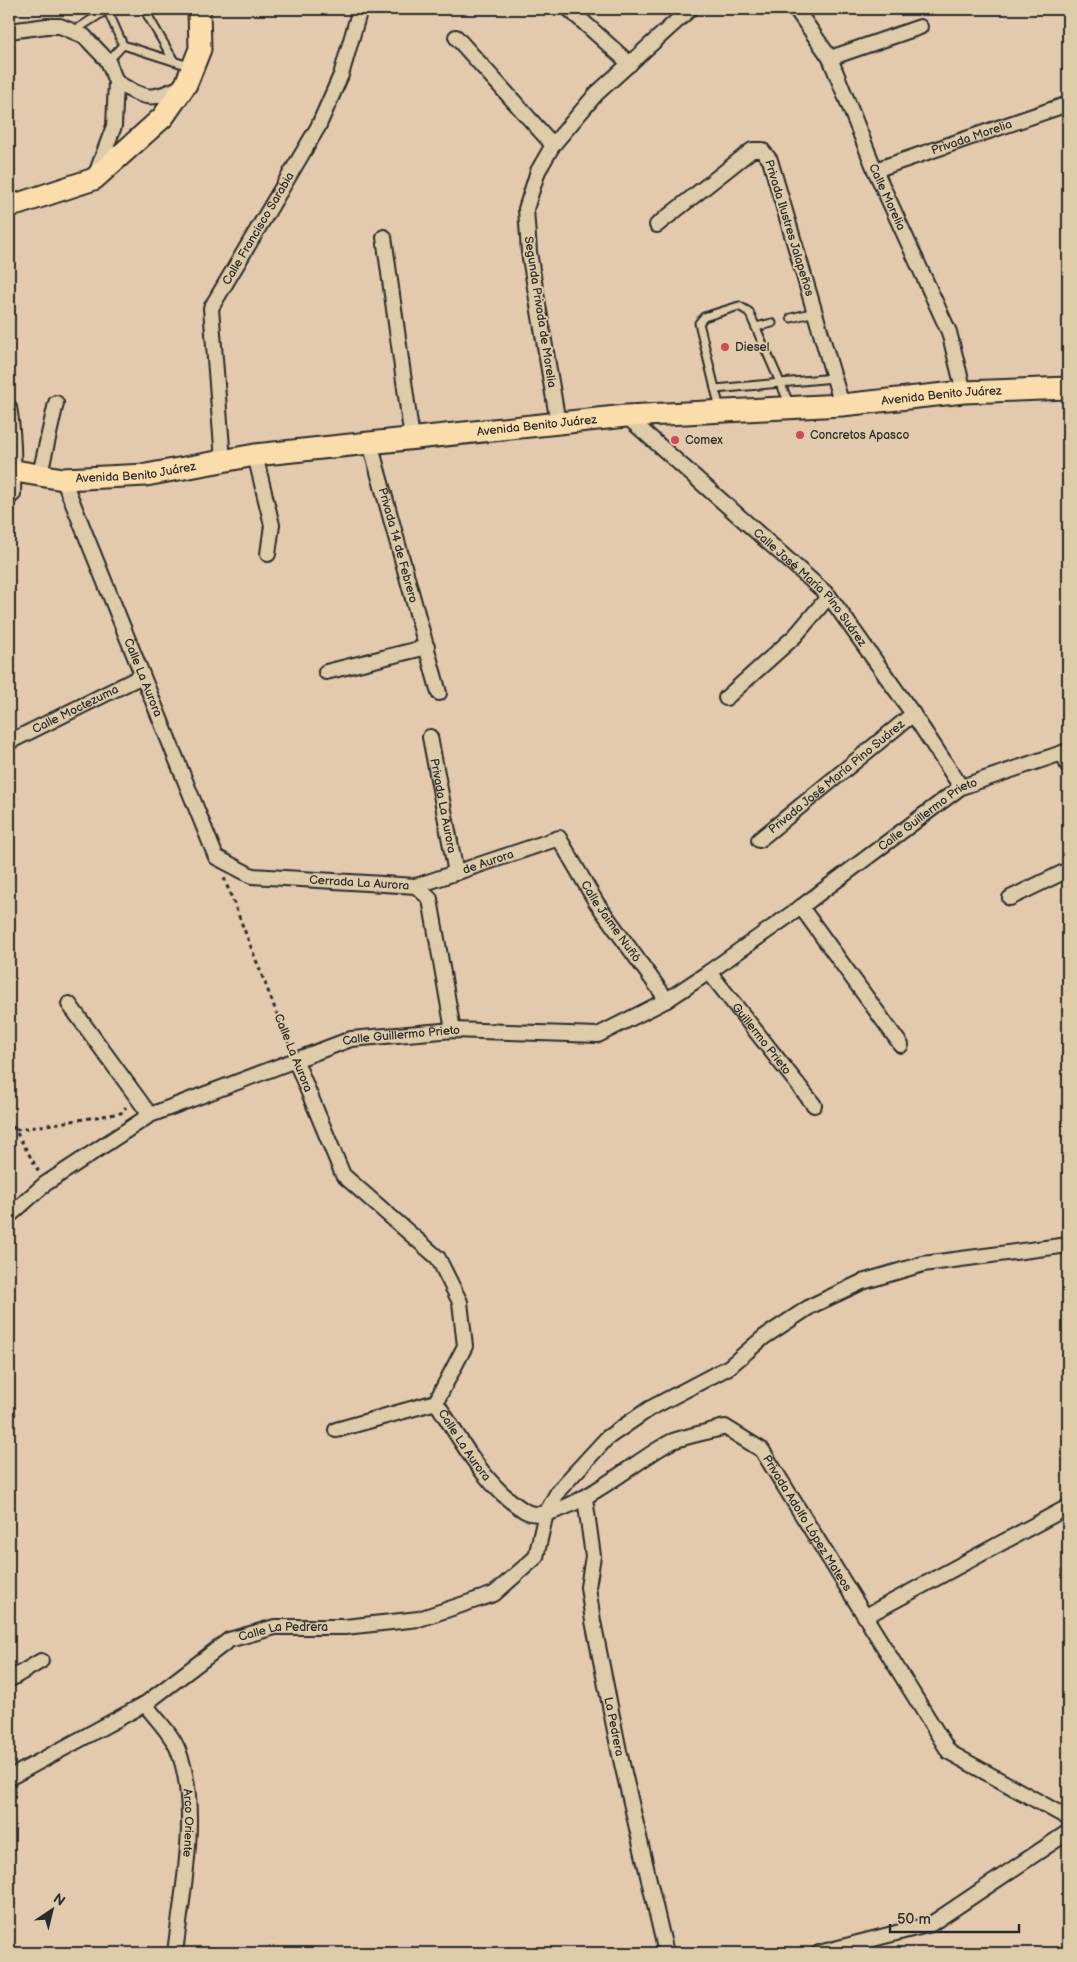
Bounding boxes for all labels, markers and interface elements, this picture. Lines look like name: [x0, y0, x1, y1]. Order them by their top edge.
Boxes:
street label: Privada Morelia: [929, 116, 1014, 158]
street label: Privada Ilustres Jalapeños: [761, 158, 817, 298]
street label: Calle Morelia: [866, 161, 909, 233]
street label: Calle Francisco Sarabia: [219, 169, 297, 287]
street label: Segunda Privada de Morelia: [521, 235, 559, 389]
place label: Diesel: [735, 340, 769, 355]
marker: Diesel: [719, 341, 731, 353]
street label: Avenida Benito Juárez: [881, 383, 1002, 408]
street label: Avenida Benito Juárez: [476, 412, 598, 439]
place label: Concretos Apasco: [810, 428, 909, 443]
marker: Concretos Apasco: [794, 429, 806, 441]
place label: Comex: [685, 433, 723, 448]
marker: Comex: [669, 434, 681, 446]
street label: Avenida Benito Juárez: [76, 458, 197, 486]
street label: Privada 14 de Febrero: [375, 486, 421, 605]
street label: Calle José María Pino Suárez: [750, 525, 870, 649]
street label: Calle La Aurora: [121, 636, 166, 719]
street label: Calle Moctezuma: [30, 681, 121, 737]
street label: Privada José María Pino Suárez: [765, 716, 908, 837]
street label: Privada La Aurora: [427, 757, 460, 855]
street label: Calle Guillermo Prieto: [875, 775, 979, 854]
street label: de Aurora: [461, 846, 516, 877]
street label: Cerrada La Aurora: [309, 872, 410, 893]
street label: Calle Jaime Nuñó: [578, 878, 644, 965]
street label: Guillermo Prieto: [729, 1000, 795, 1078]
street label: Calle La Aurora: [270, 1012, 316, 1095]
street label: Calle Guillermo Prieto: [340, 1022, 460, 1049]
street label: Calle La Aurora: [435, 1406, 494, 1484]
street label: Privada Adolfo López Mateos: [759, 1452, 855, 1594]
street label: Calle La Pedrera: [237, 1620, 328, 1644]
street label: La Pedrera: [601, 1696, 627, 1758]
street label: Arco Oriente: [180, 1788, 197, 1858]
north arrow: [28, 1884, 78, 1934]
text: N: [50, 1890, 68, 1910]
scale bar: [890, 1902, 1018, 1934]
text: 50 m: [897, 1910, 931, 1929]

